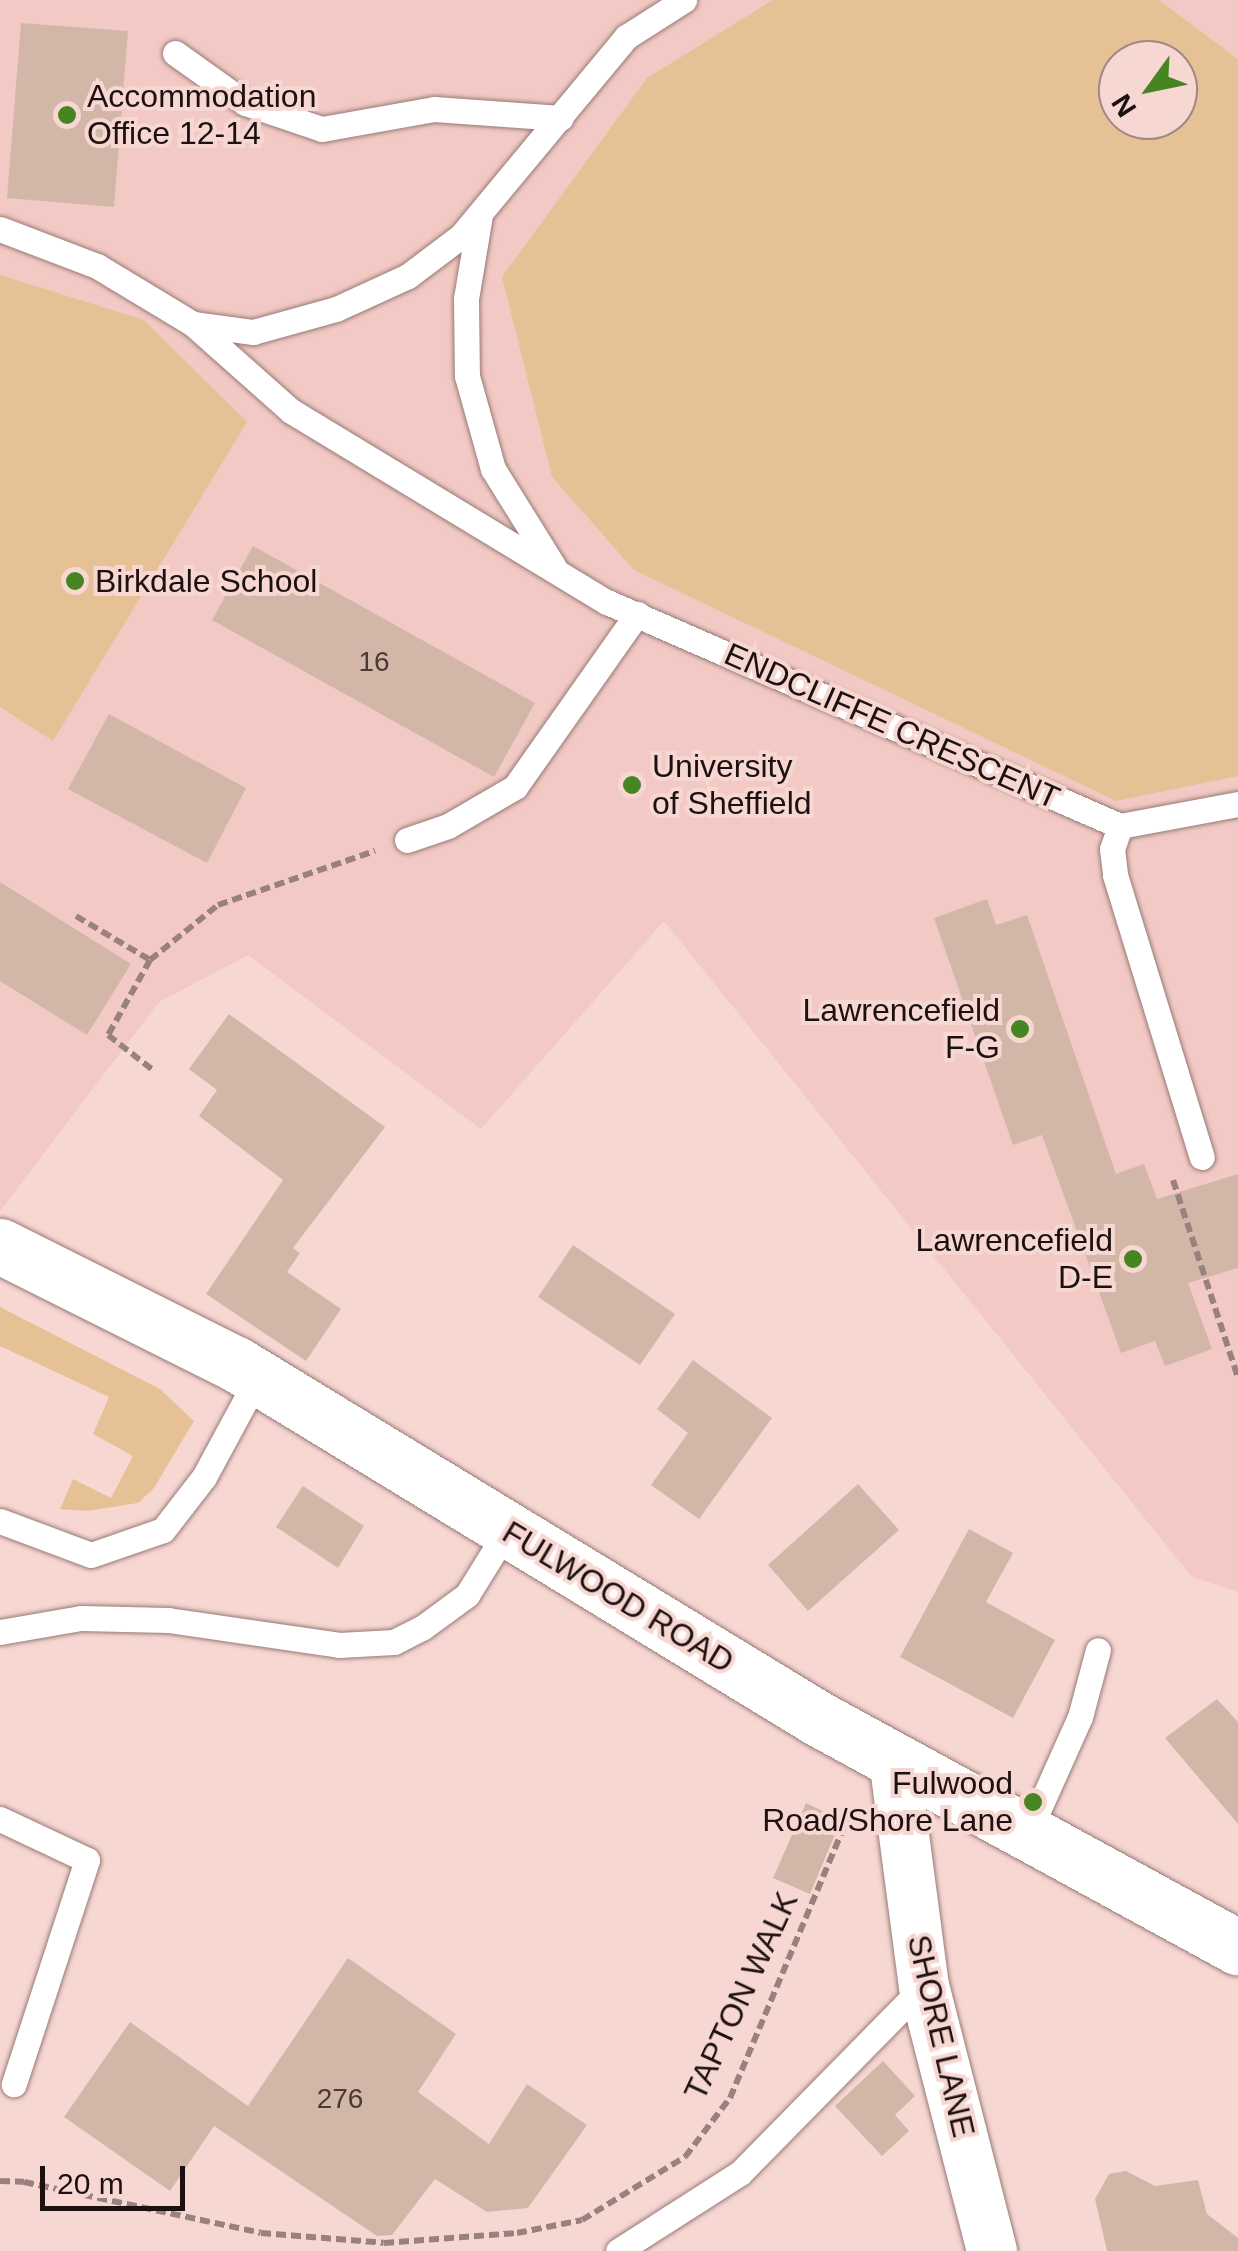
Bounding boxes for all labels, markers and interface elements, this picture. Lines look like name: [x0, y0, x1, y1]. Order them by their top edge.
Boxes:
north arrow: [1098, 40, 1198, 140]
place label: Accommodation Office 12-14: [87, 78, 316, 153]
text: N: [1106, 89, 1143, 122]
marker: Accommodation Office 12-14: [56, 104, 78, 126]
place label: Birkdale School: [95, 562, 317, 600]
marker: Birkdale School: [64, 570, 86, 592]
street label: ENDCLIFFE CRESCENT: [719, 635, 1065, 817]
house number: 16: [358, 645, 390, 679]
place label: University of Sheffield: [652, 748, 812, 823]
marker: University of Sheffield: [621, 774, 643, 796]
place label: Lawrencefield F-G: [803, 992, 1000, 1067]
marker: Lawrencefield F-G: [1009, 1018, 1031, 1040]
place label: Lawrencefield D-E: [916, 1222, 1113, 1297]
marker: Lawrencefield D-E: [1122, 1248, 1144, 1270]
street label: FULWOOD ROAD: [496, 1513, 740, 1681]
place label: Fulwood Road/Shore Lane: [762, 1765, 1013, 1840]
marker: Fulwood Road/Shore Lane: [1022, 1791, 1044, 1813]
street label: TAPTON WALK: [676, 1886, 806, 2106]
street label: SHORE LANE: [899, 1931, 983, 2141]
house number: 276: [317, 2082, 363, 2116]
scale bar: [45, 2146, 190, 2208]
text: 20 m: [57, 2167, 124, 2200]

